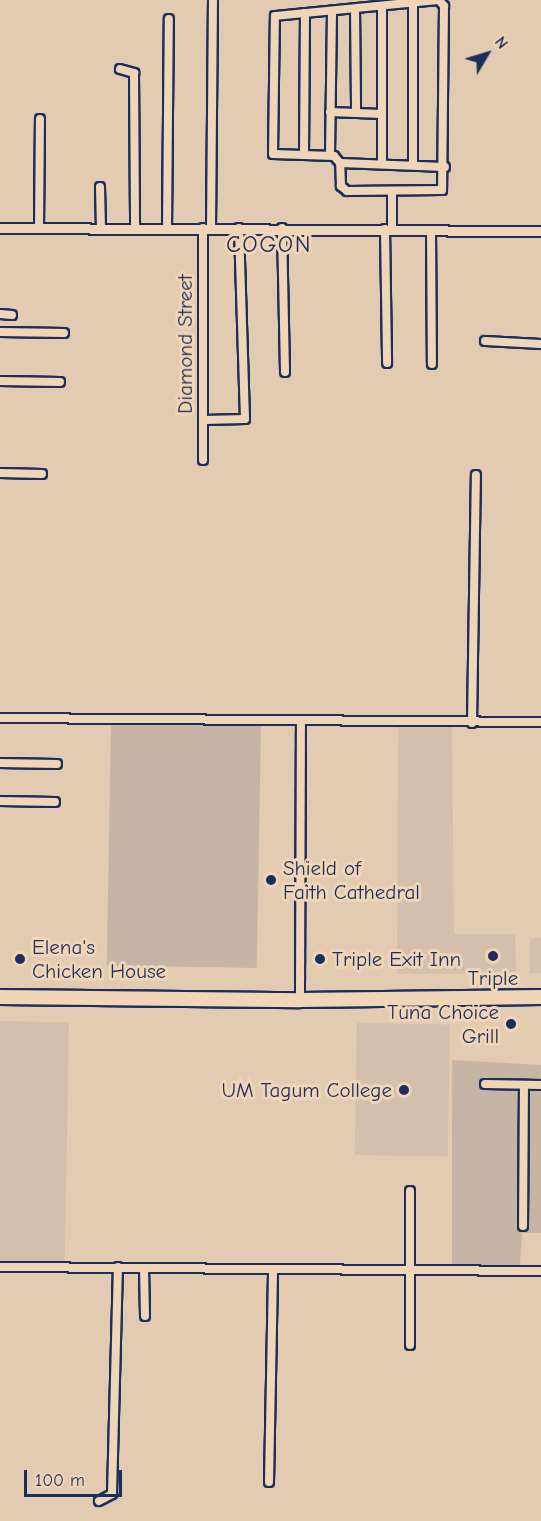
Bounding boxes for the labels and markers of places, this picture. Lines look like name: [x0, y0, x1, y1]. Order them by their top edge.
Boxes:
place label: Shield of Faith Cathedral: [283, 855, 420, 905]
marker: Shield of Faith Cathedral: [264, 873, 278, 887]
place label: Elena's Chicken House: [32, 934, 166, 984]
place label: Triple Exit Inn: [332, 946, 461, 972]
marker: Triple: [486, 949, 500, 963]
marker: Elena's Chicken House: [13, 952, 27, 966]
marker: Triple Exit Inn: [313, 952, 327, 966]
place label: Triple: [468, 965, 518, 991]
place label: Tuna Choice Grill: [387, 999, 499, 1049]
marker: Tuna Choice Grill: [504, 1017, 518, 1031]
place label: UM Tagum College: [221, 1077, 392, 1103]
marker: UM Tagum College: [397, 1083, 411, 1097]

